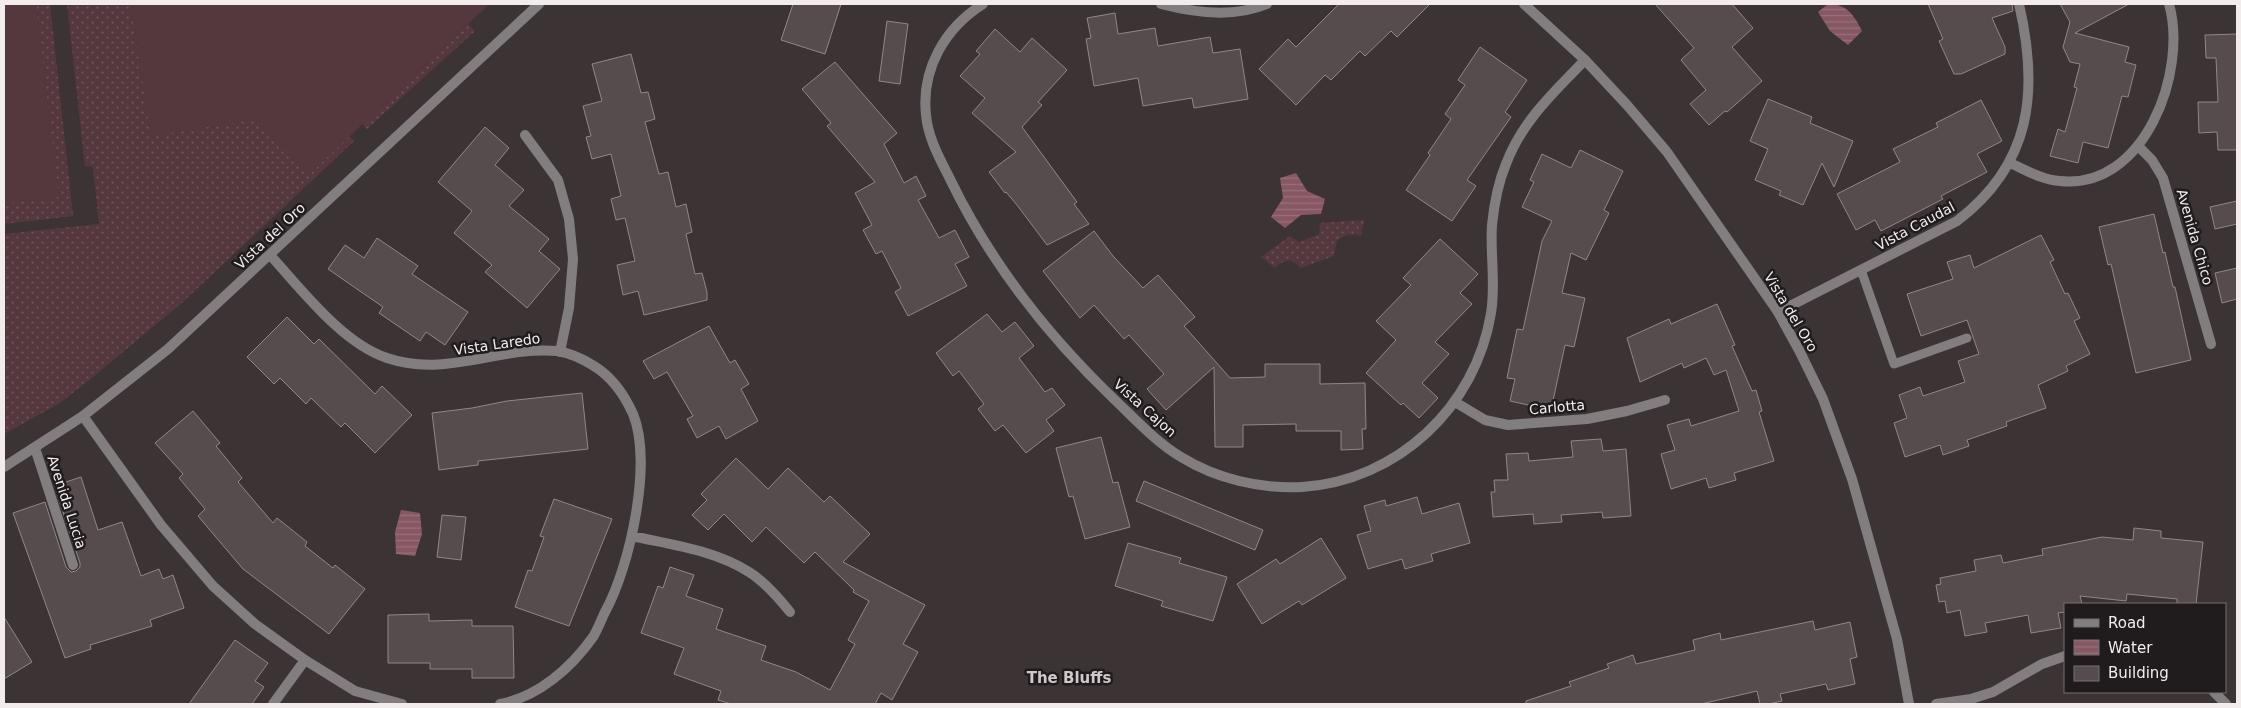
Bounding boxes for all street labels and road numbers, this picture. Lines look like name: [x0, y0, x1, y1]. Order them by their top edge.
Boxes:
street label: Avenida Chico: [2174, 187, 2216, 287]
street label: Vista Caudal: [1873, 198, 1957, 254]
street label: Vista del Oro: [232, 200, 308, 272]
street label: Vista del Oro: [1761, 269, 1821, 355]
street label: Vista Laredo: [453, 330, 541, 358]
street label: Vista Cajon: [1110, 376, 1180, 440]
street label: Carlotta: [1528, 397, 1586, 417]
street label: Avenida Lucia: [44, 453, 90, 551]

